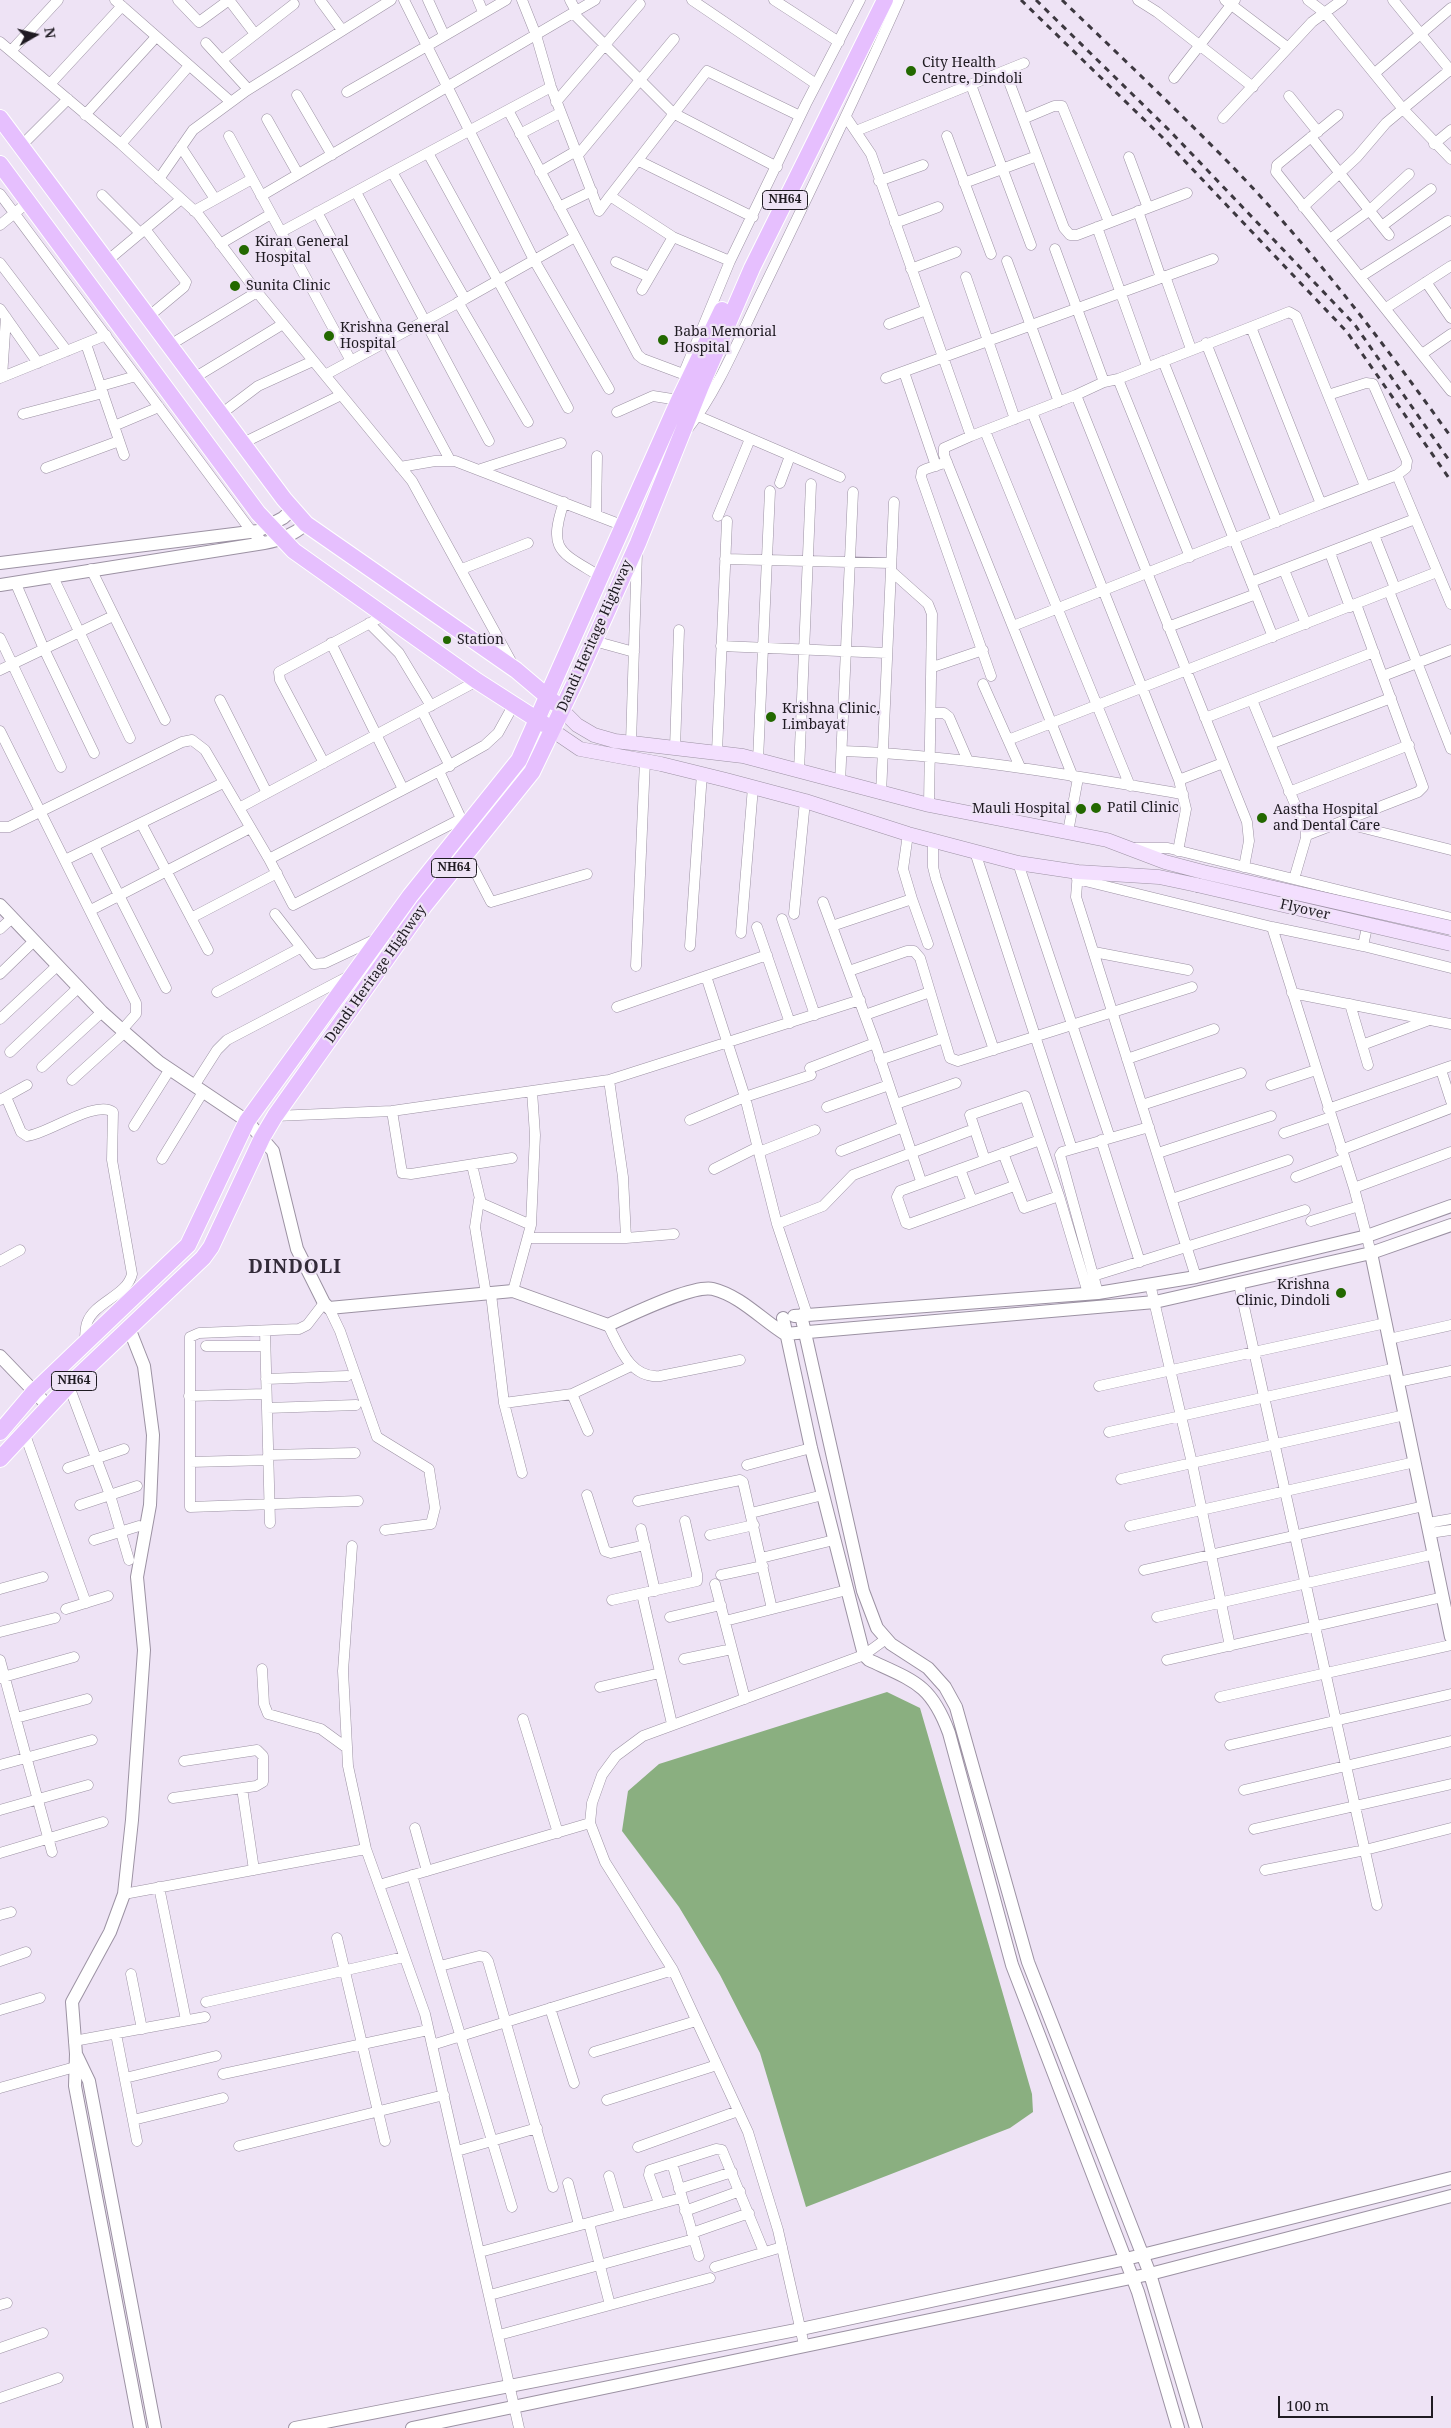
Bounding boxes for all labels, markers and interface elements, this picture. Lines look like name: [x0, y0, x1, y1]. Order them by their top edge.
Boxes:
north arrow: [10, 10, 60, 60]
text: N: [40, 26, 61, 40]
place label: City Health Centre, Dindoli: [922, 55, 1022, 88]
marker: City Health Centre, Dindoli: [904, 64, 918, 78]
road number: NH64: [762, 190, 808, 210]
place label: Kiran General Hospital: [255, 234, 349, 266]
marker: Kiran General Hospital: [237, 243, 251, 257]
place label: Sunita Clinic: [246, 278, 330, 294]
marker: Sunita Clinic: [228, 279, 242, 293]
place label: Krishna General Hospital: [340, 320, 449, 352]
place label: Baba Memorial Hospital: [674, 324, 776, 357]
marker: Krishna General Hospital: [322, 329, 336, 343]
marker: Baba Memorial Hospital: [656, 333, 670, 347]
street label: Dandi Heritage Highway: [554, 557, 636, 715]
place label: Station: [457, 632, 504, 648]
marker: Station: [441, 634, 453, 646]
place label: Krishna Clinic, Limbayat: [782, 701, 880, 734]
marker: Krishna Clinic, Limbayat: [764, 710, 778, 724]
place label: Patil Clinic: [1107, 800, 1179, 816]
place label: Mauli Hospital: [972, 801, 1070, 817]
marker: Patil Clinic: [1089, 801, 1103, 815]
marker: Mauli Hospital: [1074, 802, 1088, 816]
place label: Aastha Hospital and Dental Care: [1273, 802, 1380, 834]
marker: Aastha Hospital and Dental Care: [1255, 811, 1269, 825]
road number: NH64: [432, 858, 476, 878]
street label: Flyover: [1278, 896, 1332, 924]
street label: Dandi Heritage Highway: [322, 902, 430, 1046]
district label: DINDOLI: [247, 1257, 343, 1279]
place label: Krishna Clinic, Dindoli: [1236, 1277, 1330, 1310]
marker: Krishna Clinic, Dindoli: [1334, 1286, 1348, 1300]
road number: NH64: [52, 1372, 96, 1390]
scale bar: [1281, 2386, 1436, 2418]
text: 100 m: [1286, 2395, 1329, 2415]

